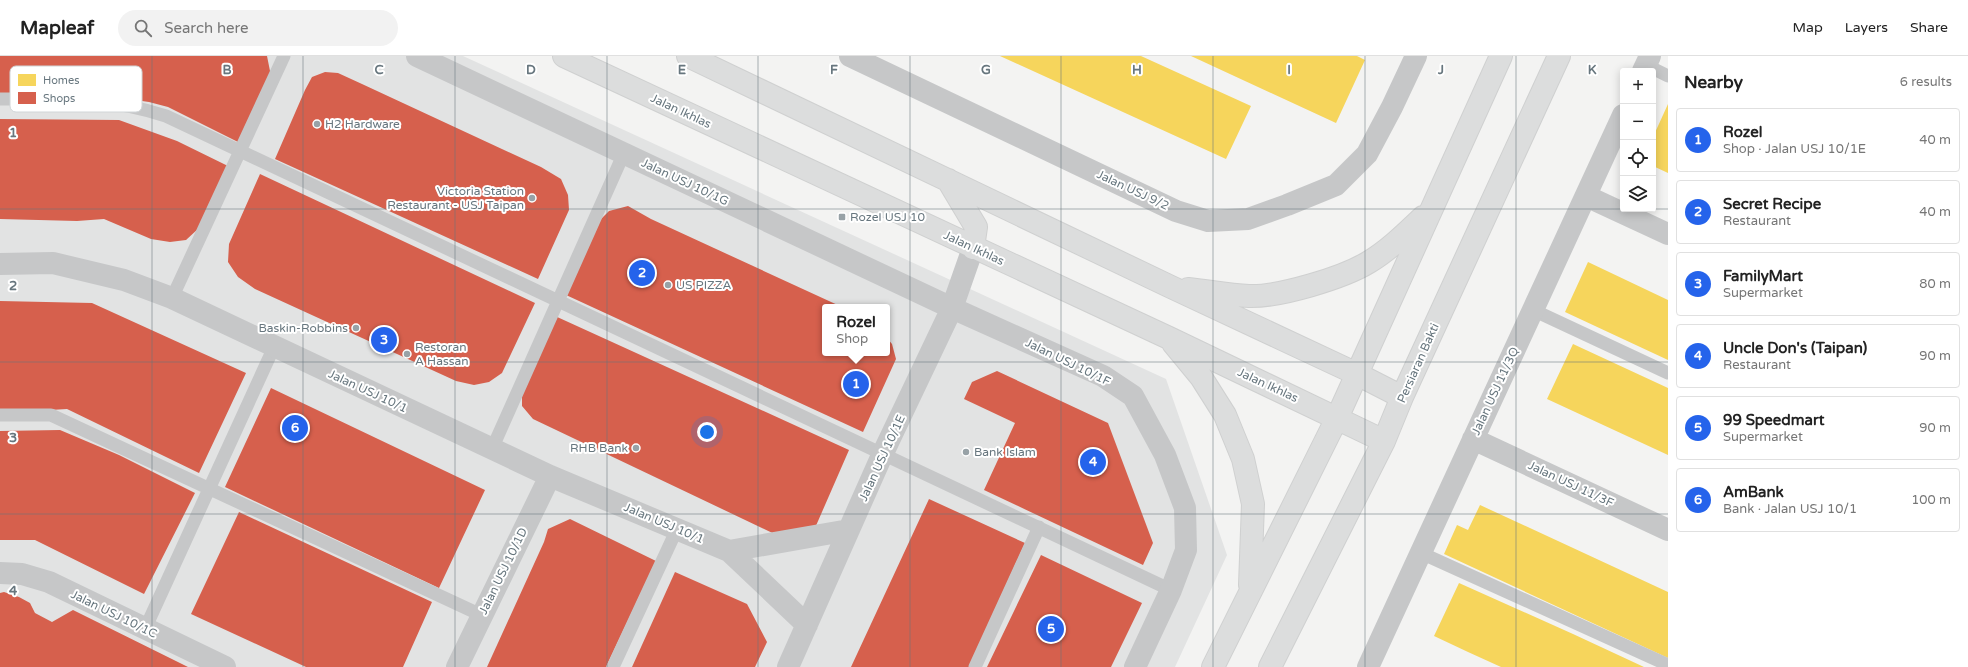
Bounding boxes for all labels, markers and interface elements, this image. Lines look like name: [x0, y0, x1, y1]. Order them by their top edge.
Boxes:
search box: [118, 10, 398, 46]
text: Mapleaf: [20, 17, 94, 39]
icon: search: [132, 17, 154, 39]
text: Search here: [164, 19, 249, 37]
text: Map: [1793, 19, 1823, 36]
text: Layers: [1845, 19, 1888, 36]
text: Share: [1910, 19, 1948, 36]
text: B: [222, 62, 232, 78]
text: C: [374, 62, 384, 78]
text: D: [526, 62, 536, 78]
text: E: [678, 62, 686, 78]
text: F: [830, 62, 838, 78]
text: G: [981, 62, 991, 78]
text: H: [1132, 62, 1142, 78]
text: I: [1287, 62, 1291, 78]
text: J: [1437, 62, 1444, 78]
text: K: [1588, 62, 1597, 78]
legend: [10, 66, 142, 112]
map controls: [1620, 68, 1656, 212]
button: +: [1620, 68, 1656, 104]
text: Nearby: [1684, 72, 1743, 93]
text: Homes: [43, 74, 79, 87]
text: 6 results: [1900, 74, 1952, 90]
street label: Jalan Ikhlas: [649, 91, 714, 131]
text: Shops: [43, 92, 75, 105]
button: −: [1620, 104, 1656, 140]
place label: H2 Hardware: [325, 117, 400, 131]
marker: H2 Hardware: [312, 119, 322, 129]
text: Rozel: [1723, 123, 1763, 141]
text: 1: [9, 125, 17, 141]
text: 1: [1694, 132, 1702, 148]
text: 40 m: [1919, 132, 1951, 148]
button: locate: [1620, 140, 1656, 176]
text: Shop · Jalan USJ 10/1E: [1723, 141, 1866, 157]
street label: Jalan USJ 10/1G: [639, 156, 731, 208]
street label: Jalan USJ 9/2: [1095, 167, 1171, 213]
button: layers: [1620, 176, 1656, 212]
place label: Victoria Station Restaurant - USJ Taipan: [387, 184, 524, 212]
marker: Victoria Station Restaurant - USJ Taipan: [527, 193, 537, 203]
text: Secret Recipe: [1723, 195, 1821, 213]
text: 2: [1694, 204, 1702, 220]
text: 40 m: [1919, 204, 1951, 220]
place label: Rozel USJ 10: [850, 210, 925, 224]
marker: Rozel USJ 10: [837, 212, 847, 222]
text: Restaurant: [1723, 213, 1791, 229]
street label: Jalan Ikhlas: [942, 228, 1007, 268]
pin: 2: [629, 258, 655, 288]
text: FamilyMart: [1723, 267, 1803, 285]
text: 3: [1694, 276, 1702, 292]
text: 80 m: [1919, 276, 1951, 292]
text: 2: [9, 278, 17, 294]
place label: US PIZZA: [676, 278, 731, 292]
marker: US PIZZA: [663, 280, 673, 290]
text: Supermarket: [1723, 285, 1803, 301]
popup: [822, 304, 890, 356]
text: Rozel: [836, 313, 876, 331]
place label: Baskin-Robbins: [258, 321, 348, 335]
street label: Persiaran Bakti: [1394, 321, 1442, 405]
marker: Baskin-Robbins: [351, 323, 361, 333]
pin: 3: [371, 325, 397, 355]
text: Shop: [836, 331, 868, 347]
street label: Jalan USJ 10/1F: [1023, 335, 1113, 389]
text: Uncle Don's (Taipan): [1723, 339, 1867, 357]
place label: Restoran A Hassan: [415, 340, 468, 368]
street label: Jalan USJ 11/3Q: [1469, 345, 1522, 437]
text: 4: [1694, 348, 1702, 364]
text: 90 m: [1919, 348, 1951, 364]
marker: Restoran A Hassan: [402, 349, 412, 359]
text: Restaurant: [1723, 357, 1791, 373]
street label: Jalan Ikhlas: [1236, 365, 1301, 405]
street label: Jalan USJ 10/1: [326, 367, 410, 415]
pin: 1: [843, 369, 869, 399]
text: 99 Speedmart: [1723, 411, 1824, 429]
street label: Jalan USJ 10/1E: [856, 412, 908, 503]
pin: 6: [282, 413, 308, 443]
text: 5: [1694, 420, 1702, 436]
text: 90 m: [1919, 420, 1951, 436]
your location: [697, 422, 717, 442]
text: Supermarket: [1723, 429, 1803, 445]
text: 3: [9, 430, 17, 446]
place label: RHB Bank: [570, 441, 628, 455]
marker: RHB Bank: [631, 443, 641, 453]
place label: Bank Islam: [974, 445, 1036, 459]
marker: Bank Islam: [961, 447, 971, 457]
pin: 4: [1080, 447, 1106, 477]
street label: Jalan USJ 11/3F: [1526, 458, 1616, 510]
text: AmBank: [1723, 483, 1784, 501]
text: 6: [1694, 492, 1702, 508]
text: 100 m: [1911, 492, 1951, 508]
street label: Jalan USJ 10/1: [622, 500, 706, 546]
text: Bank · Jalan USJ 10/1: [1723, 501, 1857, 517]
street label: Jalan USJ 10/1D: [476, 525, 530, 617]
text: 4: [9, 583, 18, 599]
street label: Jalan USJ 10/1C: [69, 587, 159, 641]
pin: 5: [1038, 614, 1064, 644]

